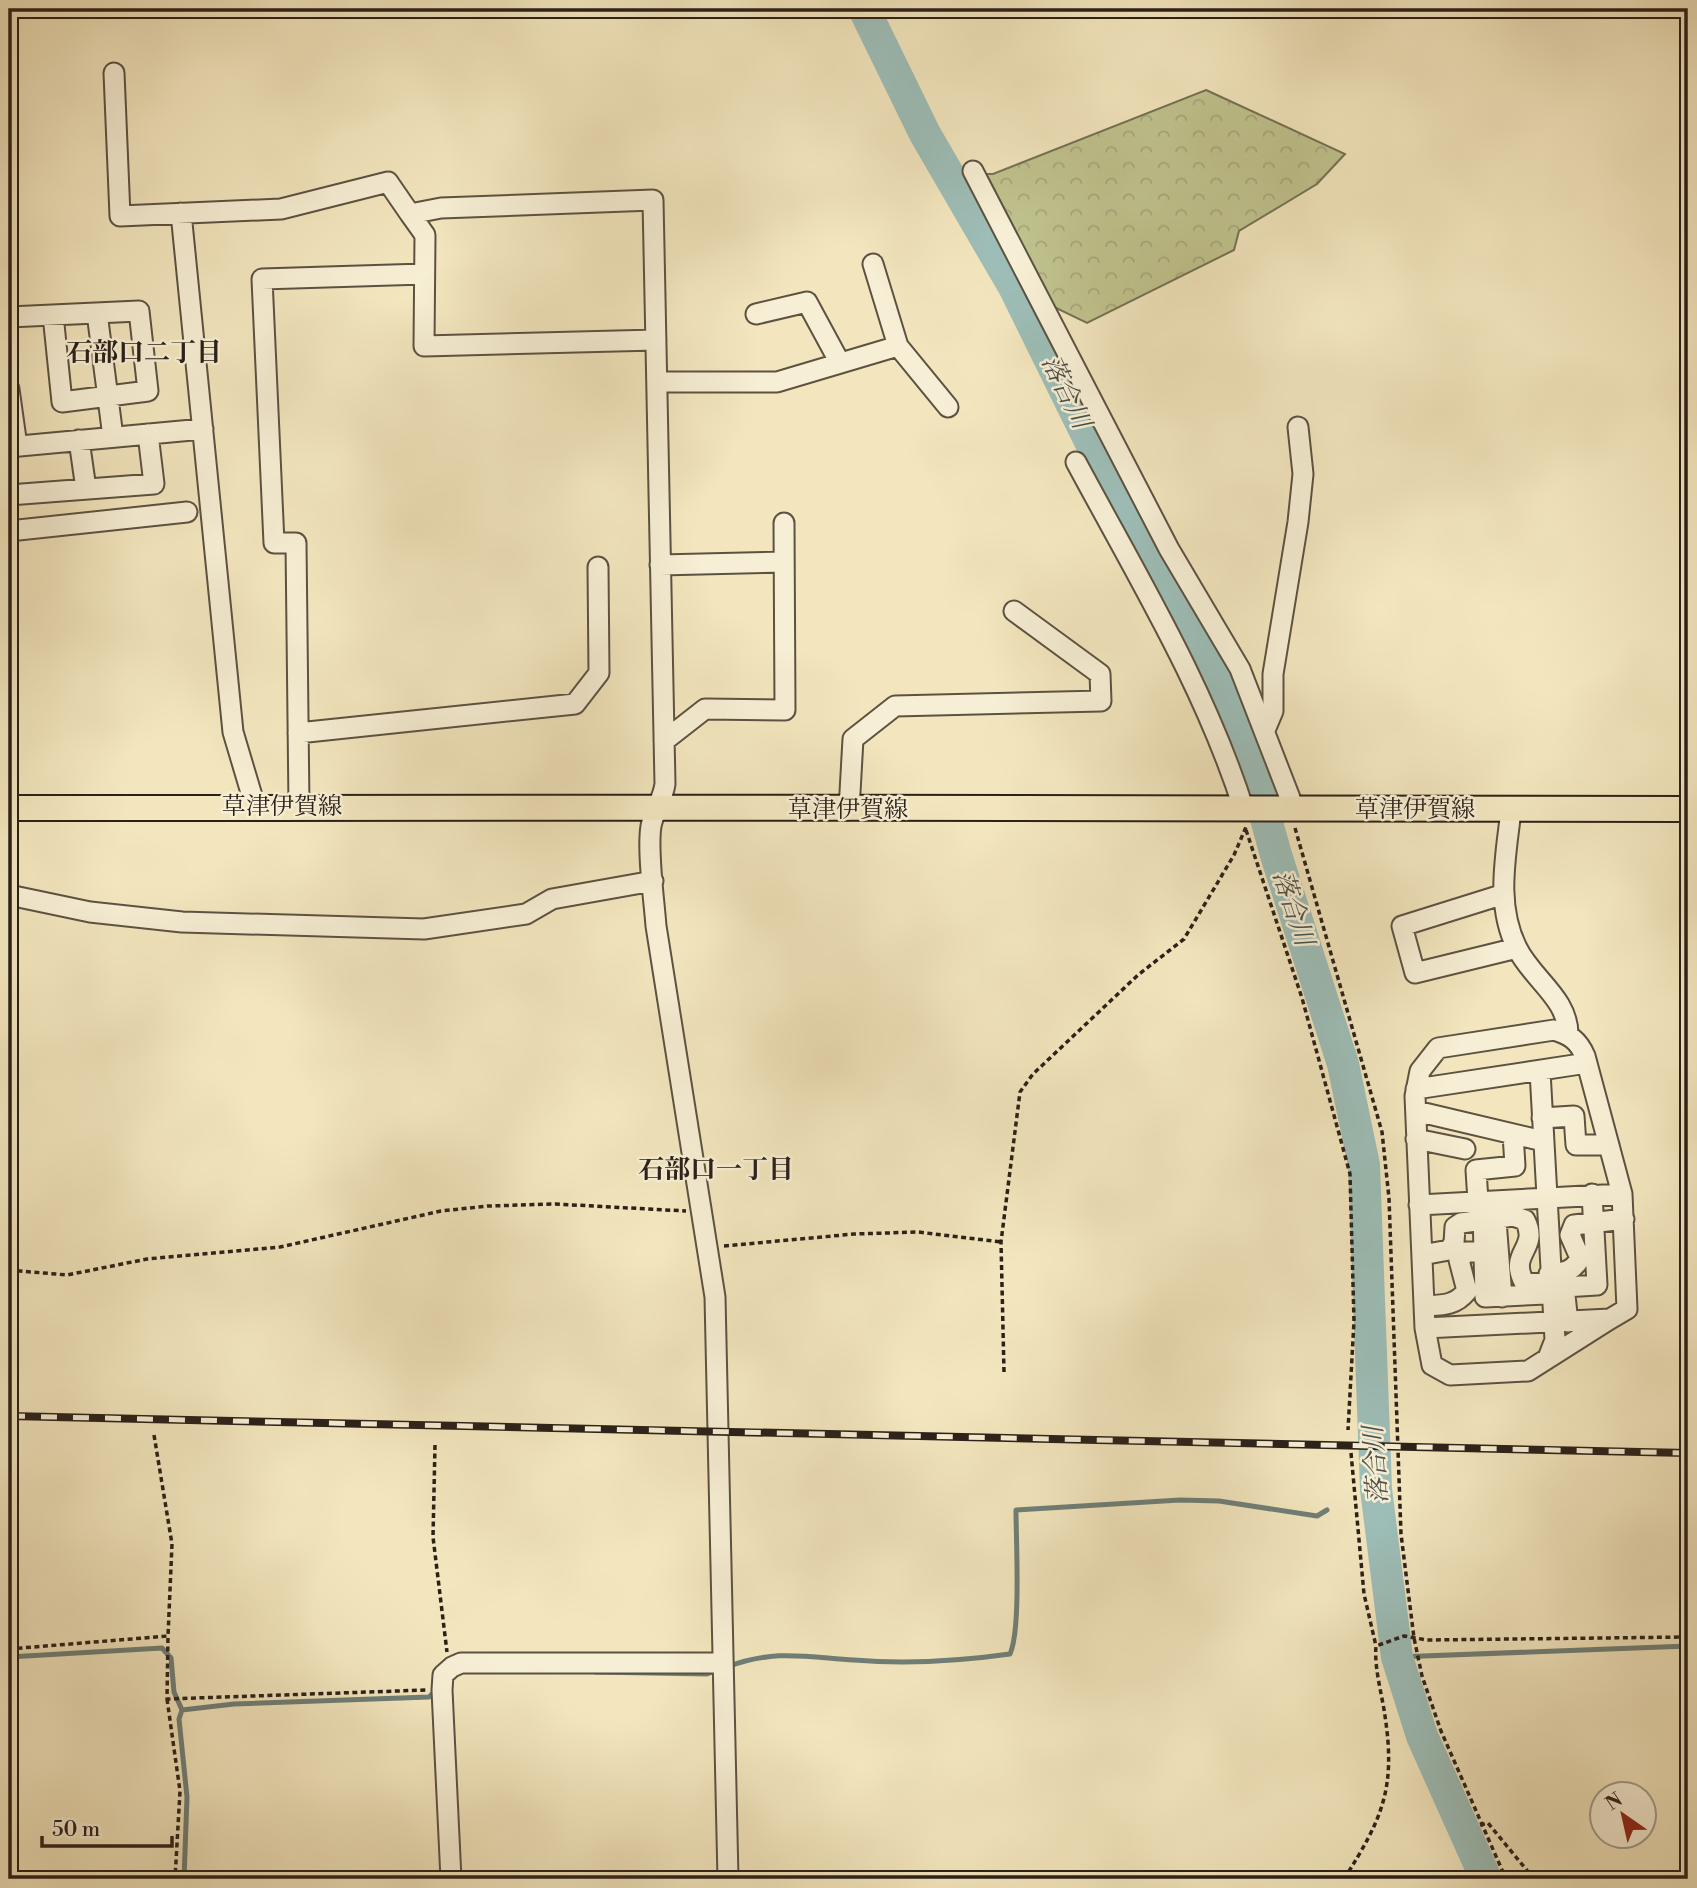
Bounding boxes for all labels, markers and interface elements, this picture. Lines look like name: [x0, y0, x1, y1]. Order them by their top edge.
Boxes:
district label: 石部口二丁目: [66, 337, 222, 369]
water label: 落合川: [1035, 350, 1099, 437]
street label: 草津伊賀線: [222, 792, 342, 822]
street label: 草津伊賀線: [788, 795, 908, 825]
street label: 草津伊賀線: [1355, 795, 1475, 825]
water label: 落合川: [1266, 866, 1321, 953]
district label: 石部口一丁目: [638, 1154, 794, 1186]
water label: 落合川: [1357, 1422, 1395, 1505]
north arrow: [1588, 1780, 1658, 1850]
text: N: [1601, 1788, 1627, 1816]
scale bar: [42, 1804, 172, 1848]
text: 50 m: [52, 1817, 100, 1843]

